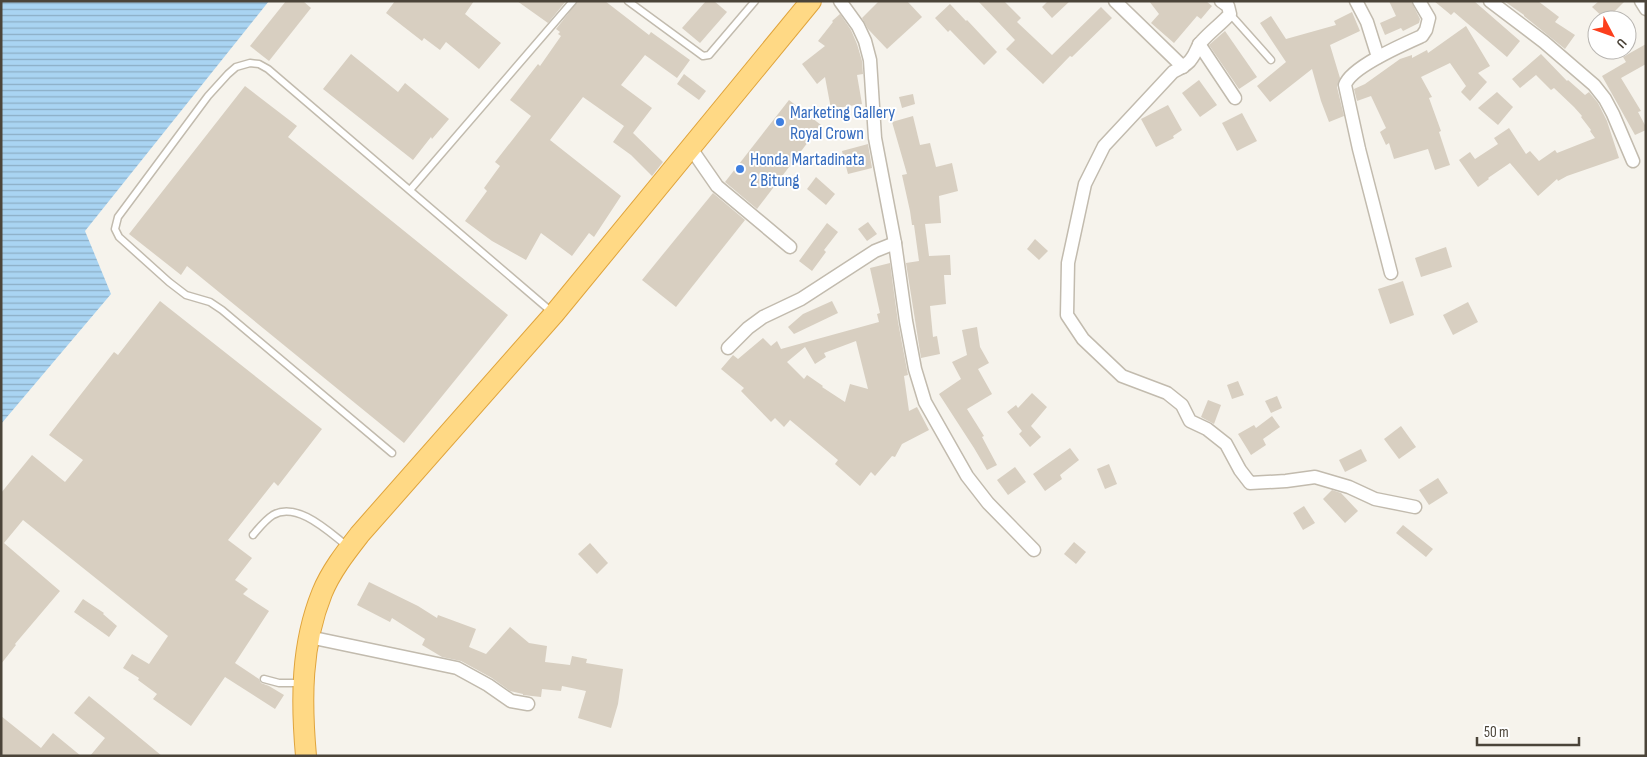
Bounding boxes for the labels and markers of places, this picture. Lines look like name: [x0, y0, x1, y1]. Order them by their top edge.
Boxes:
place label: Marketing Gallery Royal Crown: [790, 102, 895, 144]
marker: Marketing Gallery Royal Crown: [774, 116, 786, 128]
place label: Honda Martadinata 2 Bitung: [750, 149, 865, 191]
marker: Honda Martadinata 2 Bitung: [734, 163, 746, 175]

